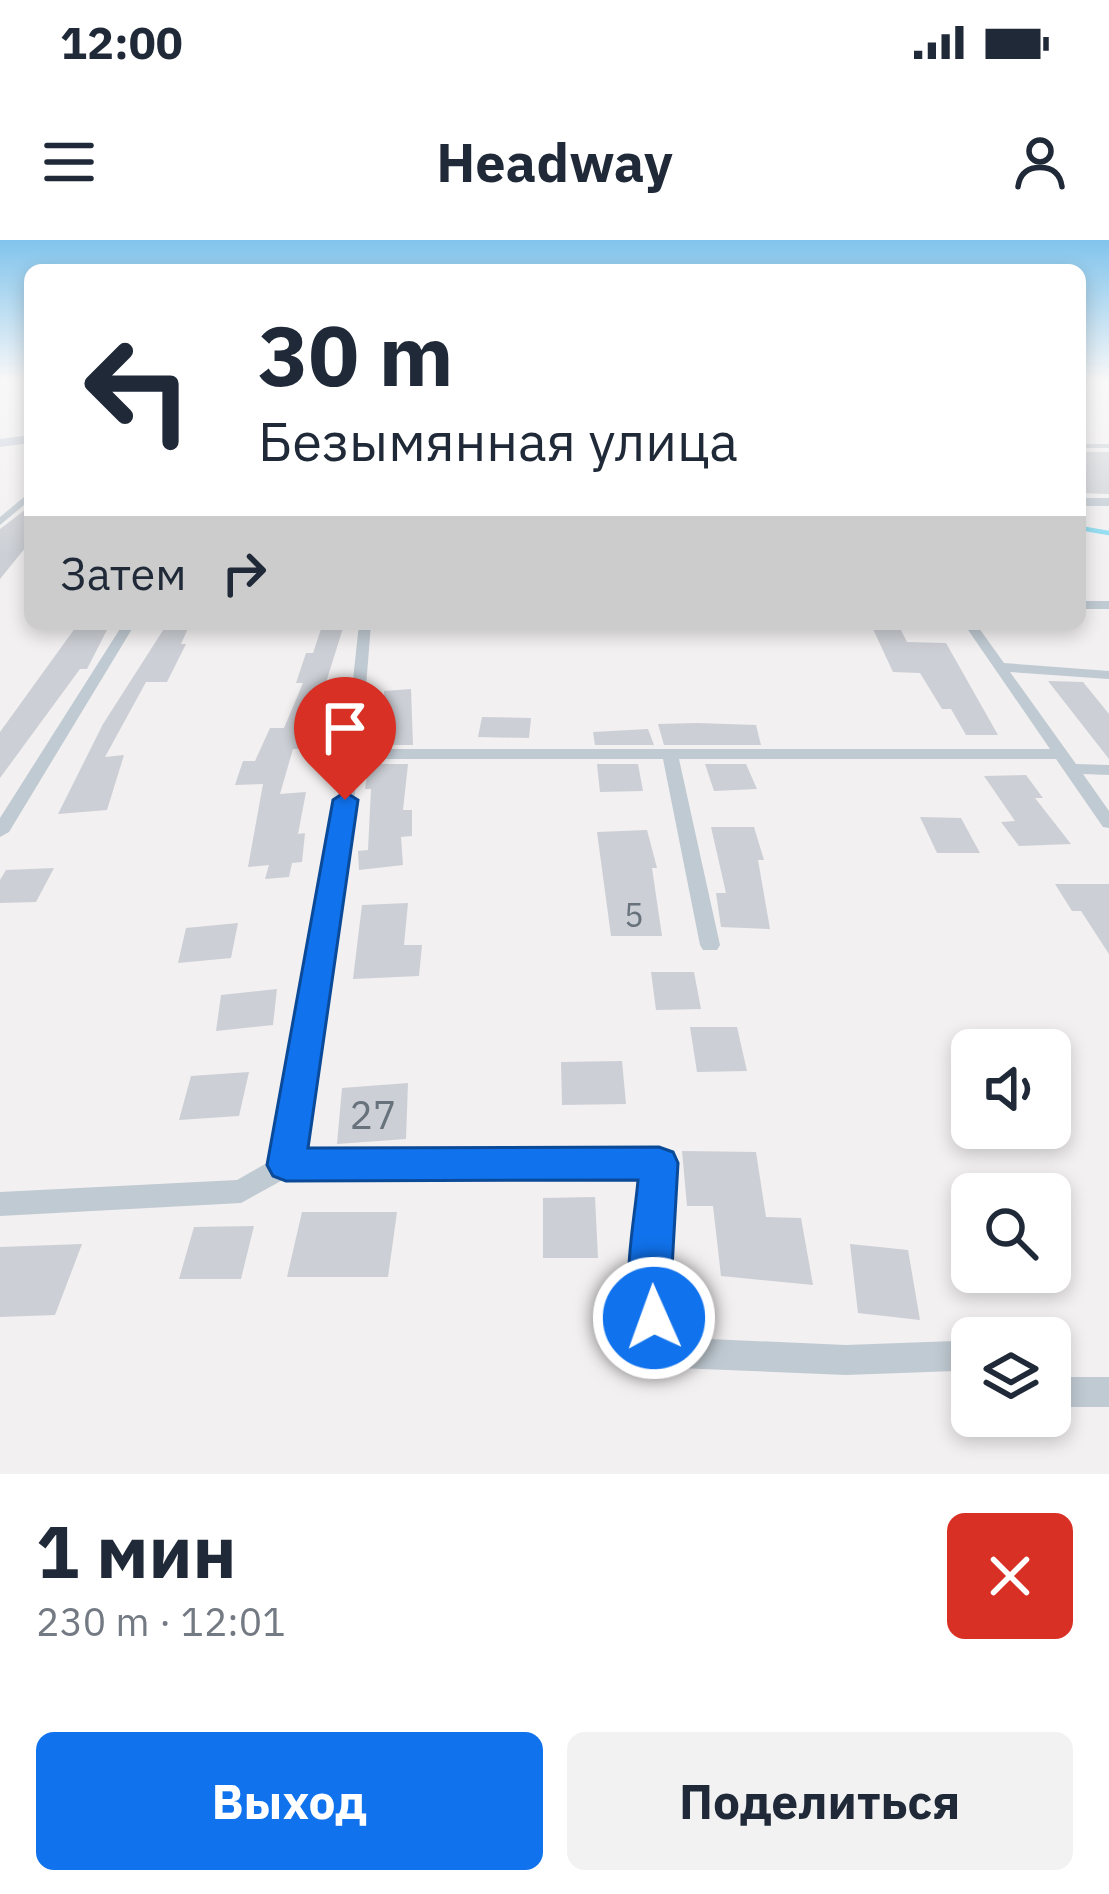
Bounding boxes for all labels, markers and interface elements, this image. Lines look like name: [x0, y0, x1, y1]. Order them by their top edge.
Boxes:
text: 12:00: [60, 13, 183, 71]
text: Headway: [436, 127, 673, 197]
icon: menu: [36, 129, 102, 195]
icon: person: [1007, 129, 1073, 195]
text: 30 m: [258, 300, 454, 409]
icon: left: [60, 312, 216, 468]
text: Безымянная улица: [258, 406, 738, 476]
icon: right: [211, 540, 277, 606]
text: Затем: [60, 544, 187, 602]
pin: [294, 677, 396, 800]
icon: arrive: [312, 695, 378, 761]
house number: 5: [624, 893, 644, 936]
map controls: [951, 1029, 1071, 1437]
button: sound: [951, 1029, 1071, 1149]
house number: 27: [350, 1089, 396, 1140]
button: search: [951, 1173, 1071, 1293]
position arrow: [591, 1255, 717, 1381]
button: layers: [951, 1317, 1071, 1437]
text: 1 мин: [36, 1504, 237, 1598]
button: close: [947, 1513, 1073, 1639]
text: 230 m · 12:01: [36, 1596, 286, 1647]
button: Выход: [36, 1732, 543, 1870]
button: Поделиться: [567, 1732, 1073, 1870]

